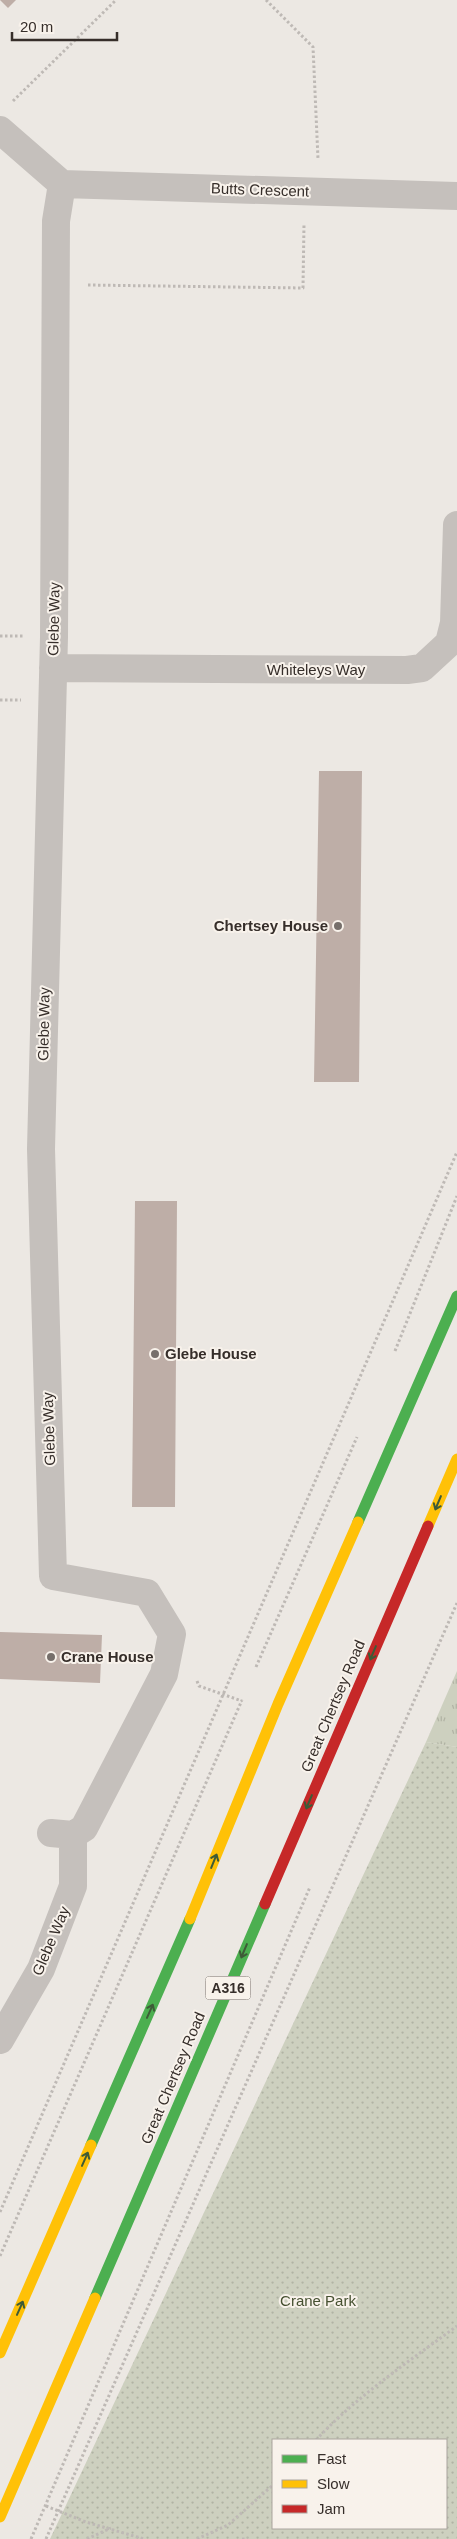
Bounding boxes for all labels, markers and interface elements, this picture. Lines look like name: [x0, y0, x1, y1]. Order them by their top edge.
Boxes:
scale bar: [12, 10, 118, 42]
text: 20 m: [20, 18, 53, 35]
street label: Butts Crescent: [211, 179, 310, 200]
street label: Glebe Way: [44, 582, 63, 656]
street label: Whiteleys Way: [267, 661, 366, 678]
place label: Chertsey House: [214, 917, 328, 934]
marker: Chertsey House: [332, 920, 344, 932]
street label: Glebe Way: [34, 987, 53, 1061]
place label: Glebe House: [165, 1345, 257, 1362]
marker: Glebe House: [149, 1348, 161, 1360]
street label: Glebe Way: [39, 1391, 58, 1466]
one-way arrow: [432, 1495, 442, 1510]
street label: Great Chertsey Road: [297, 1637, 368, 1774]
one-way arrow: [368, 1645, 378, 1660]
place label: Crane House: [61, 1648, 154, 1665]
marker: Crane House: [45, 1651, 57, 1663]
one-way arrow: [303, 1794, 313, 1809]
one-way arrow: [209, 1854, 219, 1869]
street label: Glebe Way: [28, 1903, 73, 1978]
one-way arrow: [239, 1943, 248, 1958]
road number: A316: [206, 1976, 250, 2000]
one-way arrow: [145, 2004, 155, 2019]
street label: Great Chertsey Road: [137, 2009, 208, 2146]
one-way arrow: [80, 2152, 90, 2167]
park label: Crane Park: [280, 2292, 356, 2309]
one-way arrow: [15, 2301, 25, 2316]
legend: [272, 2439, 447, 2529]
text: Fast: [317, 2450, 347, 2467]
text: Slow: [317, 2475, 350, 2492]
text: Jam: [317, 2500, 345, 2517]

